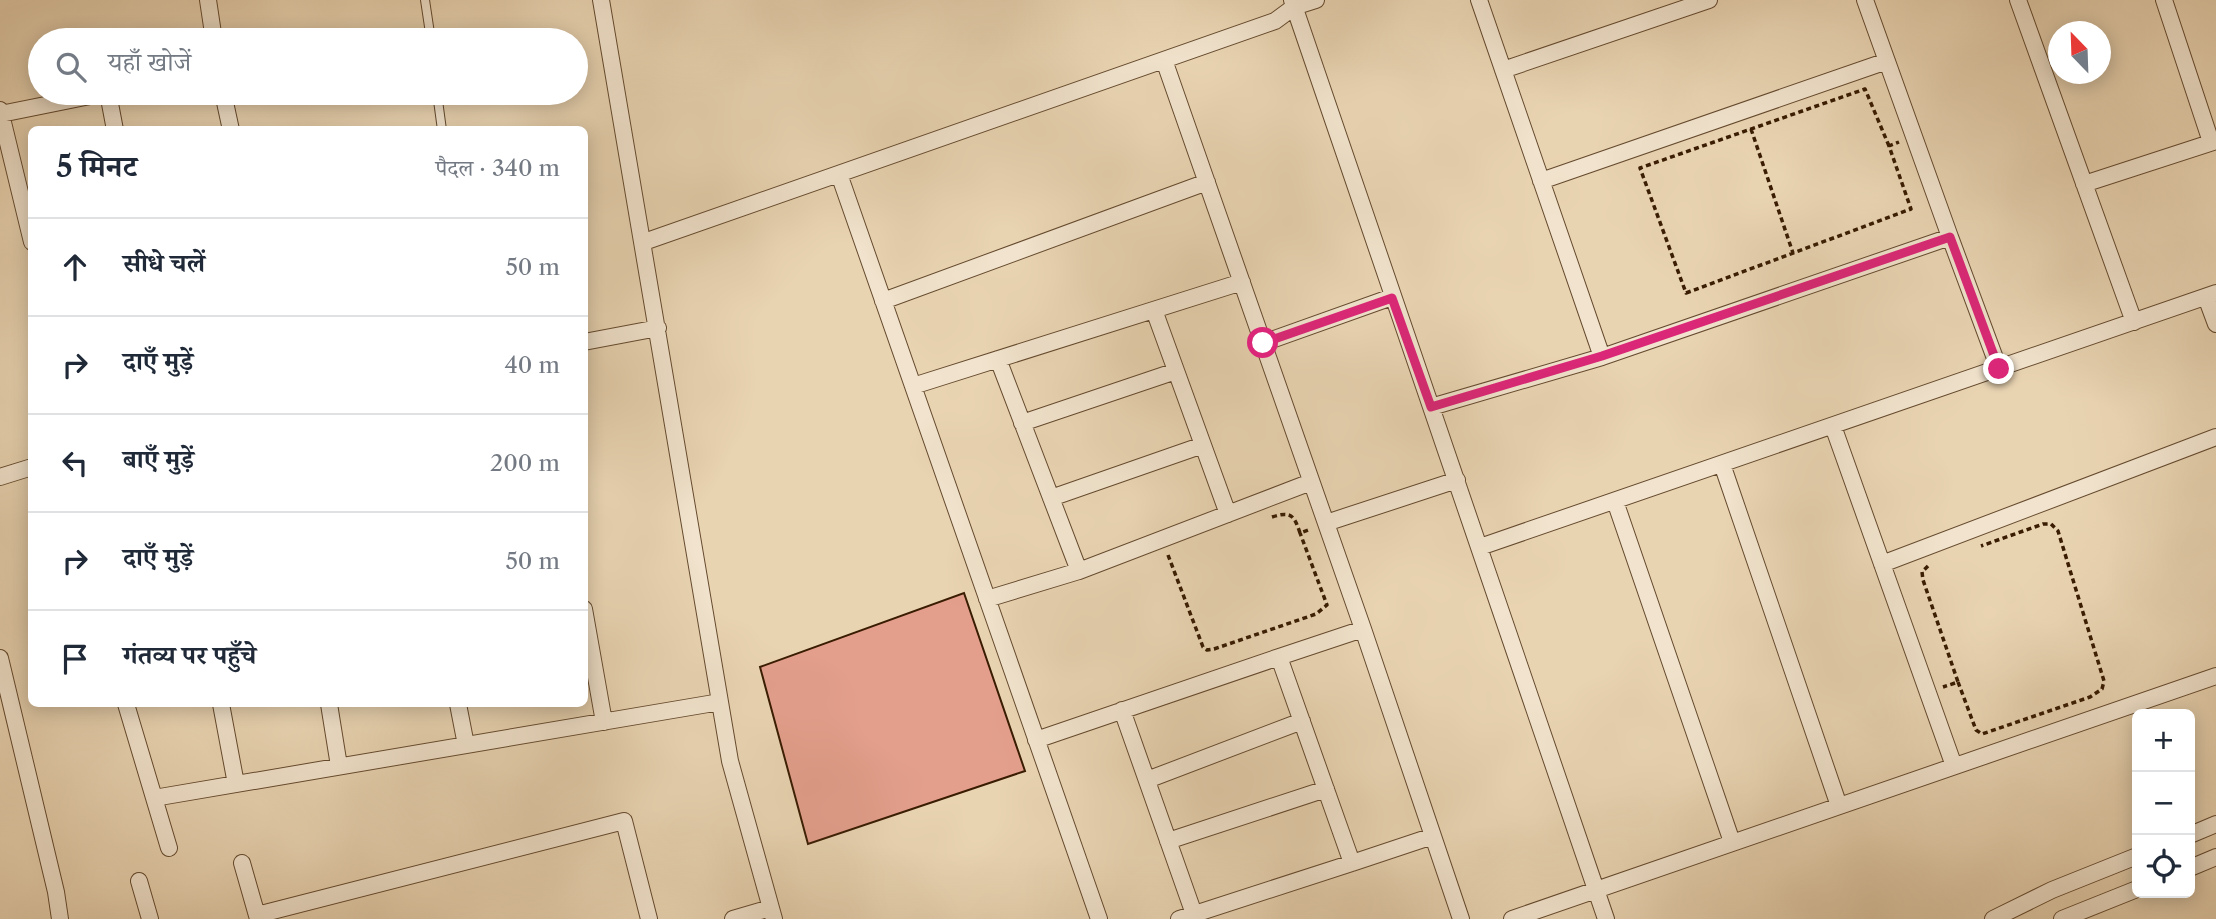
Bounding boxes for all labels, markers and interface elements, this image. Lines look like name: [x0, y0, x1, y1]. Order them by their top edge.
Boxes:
north arrow: [2048, 21, 2111, 84]
search box: [28, 28, 588, 105]
text: यहाँ खोजें: [108, 46, 191, 78]
icon: search: [52, 48, 90, 86]
text: 5 मिनट: [56, 148, 137, 185]
text: पैदल · 340 m: [436, 154, 560, 182]
text: सीधे चलें: [123, 247, 205, 279]
icon: ahead: [56, 248, 94, 286]
text: 50 m: [505, 253, 560, 281]
route start: [1247, 327, 1278, 358]
text: दाएँ मुड़ें: [123, 345, 193, 377]
icon: right: [56, 346, 94, 384]
text: 40 m: [505, 351, 560, 379]
route end: [1983, 353, 2014, 384]
text: बाएँ मुड़ें: [123, 443, 194, 475]
icon: left: [56, 444, 94, 482]
text: 200 m: [490, 449, 560, 477]
text: दाएँ मुड़ें: [123, 541, 193, 573]
icon: right: [56, 542, 94, 580]
text: 50 m: [505, 547, 560, 575]
text: गंतव्य पर पहुँचे: [123, 639, 256, 671]
icon: arrive: [56, 640, 94, 678]
map controls: [2132, 709, 2195, 898]
button: +: [2132, 709, 2195, 772]
button: −: [2132, 772, 2195, 835]
button: locate: [2132, 835, 2195, 898]

